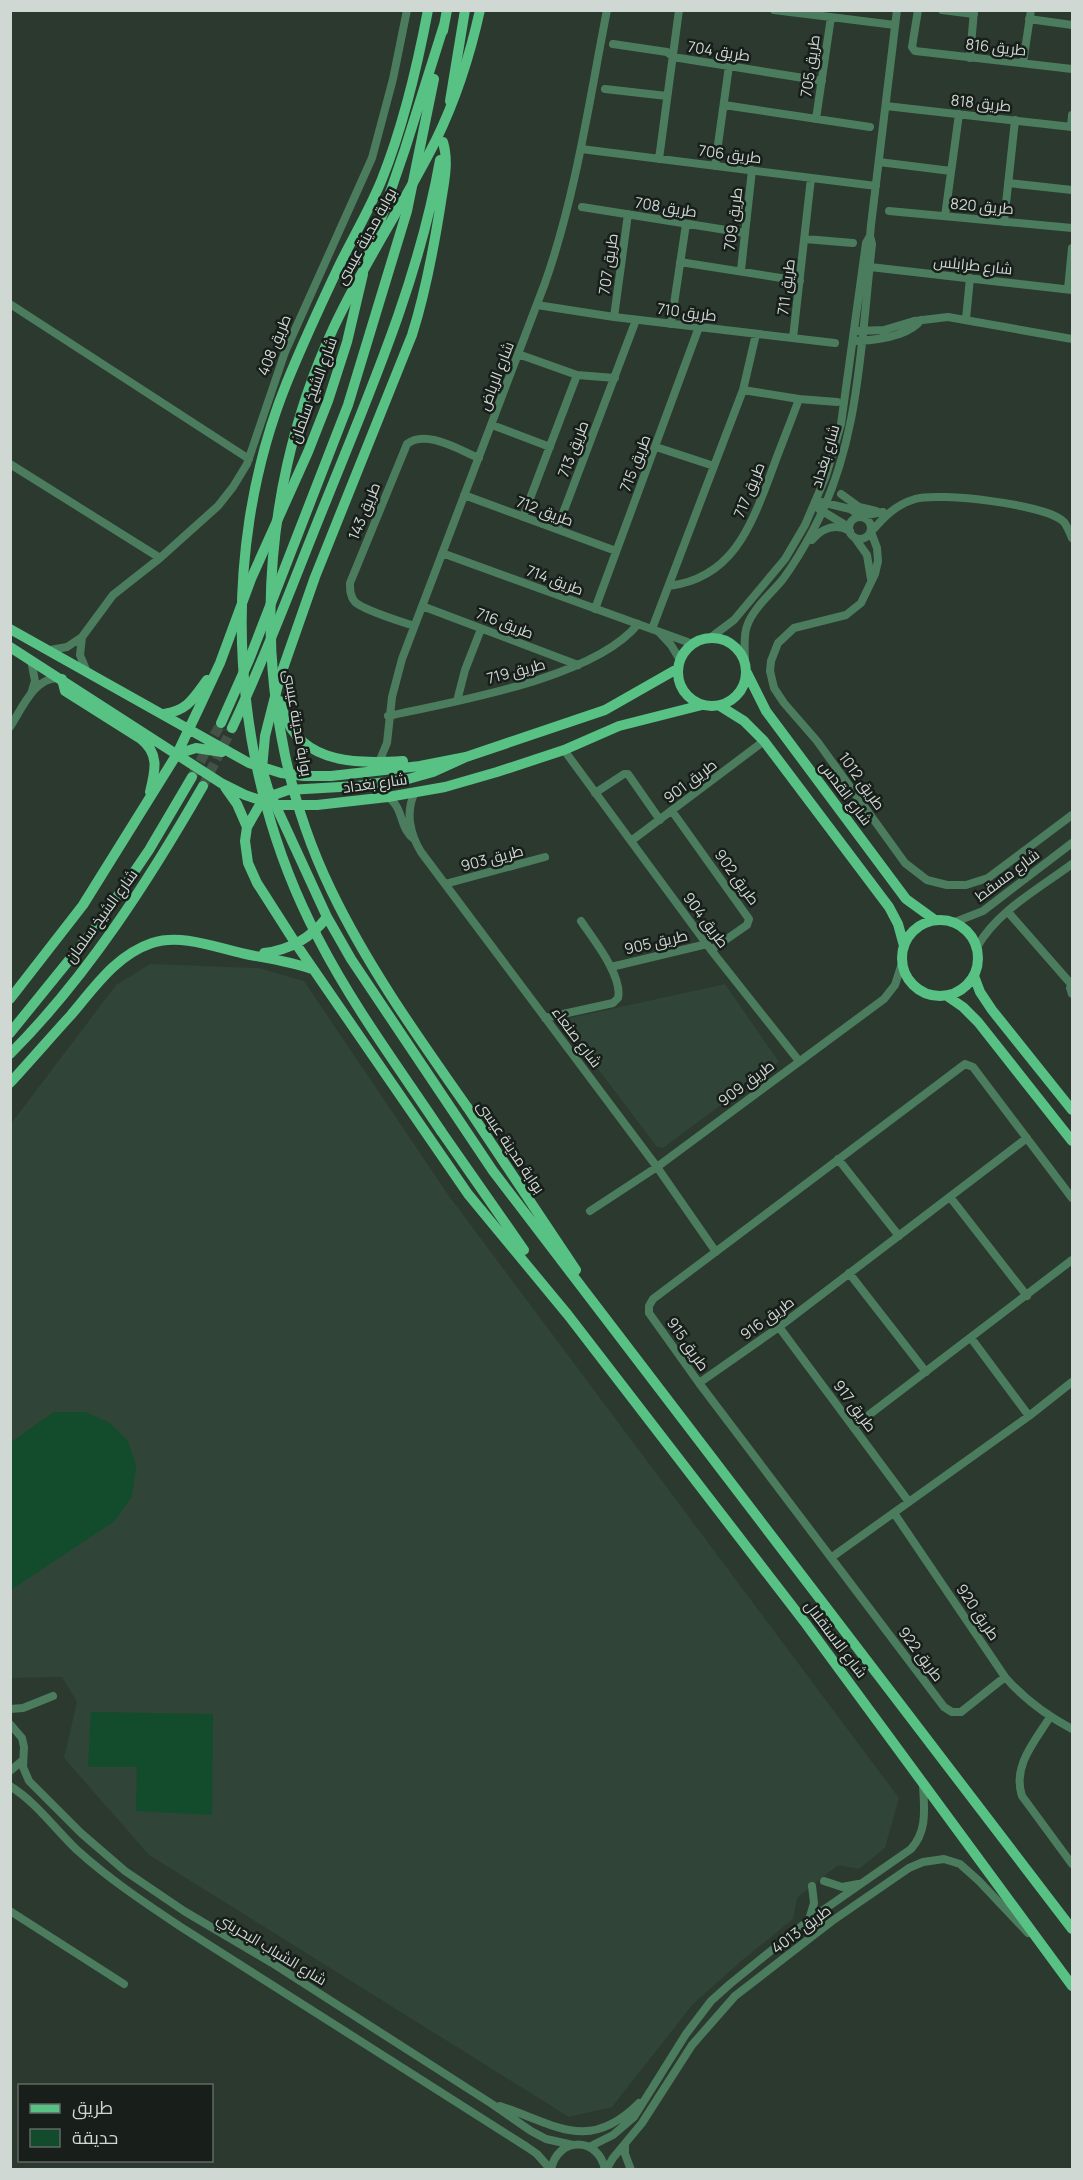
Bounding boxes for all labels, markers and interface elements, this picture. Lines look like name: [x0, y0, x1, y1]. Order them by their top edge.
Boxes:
street label: طريق 816: [964, 33, 1028, 61]
street label: طريق 705: [795, 34, 825, 98]
street label: طريق 704: [686, 36, 752, 66]
street label: طريق 818: [950, 89, 1012, 117]
street label: طريق 706: [697, 140, 763, 168]
street label: بوابة مدينة عيسى: [331, 184, 401, 288]
street label: طريق 709: [719, 186, 747, 252]
street label: طريق 708: [633, 192, 699, 222]
street label: طريق 820: [949, 193, 1015, 219]
street label: طريق 707: [593, 232, 623, 296]
street label: شارع طرابلس: [932, 250, 1013, 281]
street label: طريق 711: [772, 258, 800, 316]
street label: طريق 710: [656, 298, 718, 326]
street label: طريق 408: [252, 311, 296, 379]
street label: شارع الشيخ سلمان: [284, 334, 343, 446]
street label: شارع الرياض: [473, 339, 520, 414]
street label: طريق 713: [553, 418, 593, 480]
street label: شارع بغداد: [805, 422, 845, 490]
street label: طريق 715: [615, 432, 655, 494]
street label: طريق 717: [728, 459, 770, 521]
street label: طريق 143: [343, 479, 385, 543]
street label: طريق 712: [514, 491, 576, 531]
street label: طريق 714: [523, 560, 587, 600]
street label: طريق 716: [473, 602, 537, 644]
street label: طريق 719: [484, 653, 548, 689]
street label: بوابة مدينة عيسى: [278, 668, 318, 778]
street label: طريق 1012: [834, 748, 890, 814]
street label: طريق 901: [659, 754, 721, 808]
street label: شارع القدس: [814, 756, 877, 830]
street label: شارع بغداد: [341, 768, 409, 799]
street label: طريق 903: [458, 840, 526, 876]
street label: شارع مسقط: [970, 844, 1044, 907]
street label: طريق 902: [710, 845, 764, 909]
street label: شارع الشيخ سلمان: [60, 865, 143, 968]
street label: طريق 904: [678, 888, 734, 952]
street label: طريق 905: [622, 925, 690, 959]
street label: شارع صنعاء: [546, 1002, 607, 1072]
street label: طريق 909: [714, 1055, 778, 1111]
street label: بوابة مدينة عيسى: [472, 1096, 550, 1198]
street label: طريق 916: [736, 1291, 798, 1345]
street label: طريق 915: [662, 1313, 714, 1375]
street label: طريق 917: [829, 1376, 881, 1436]
street label: طريق 920: [951, 1579, 1005, 1645]
street label: شارع الاستقلال: [799, 1596, 872, 1683]
street label: طريق 922: [893, 1622, 949, 1686]
street label: طريق 4013: [767, 1900, 835, 1958]
street label: شارع الشباب البحريني: [212, 1908, 331, 1992]
legend: [18, 2084, 213, 2162]
text: طريق: [72, 2095, 113, 2120]
text: حديقة: [72, 2125, 118, 2149]

